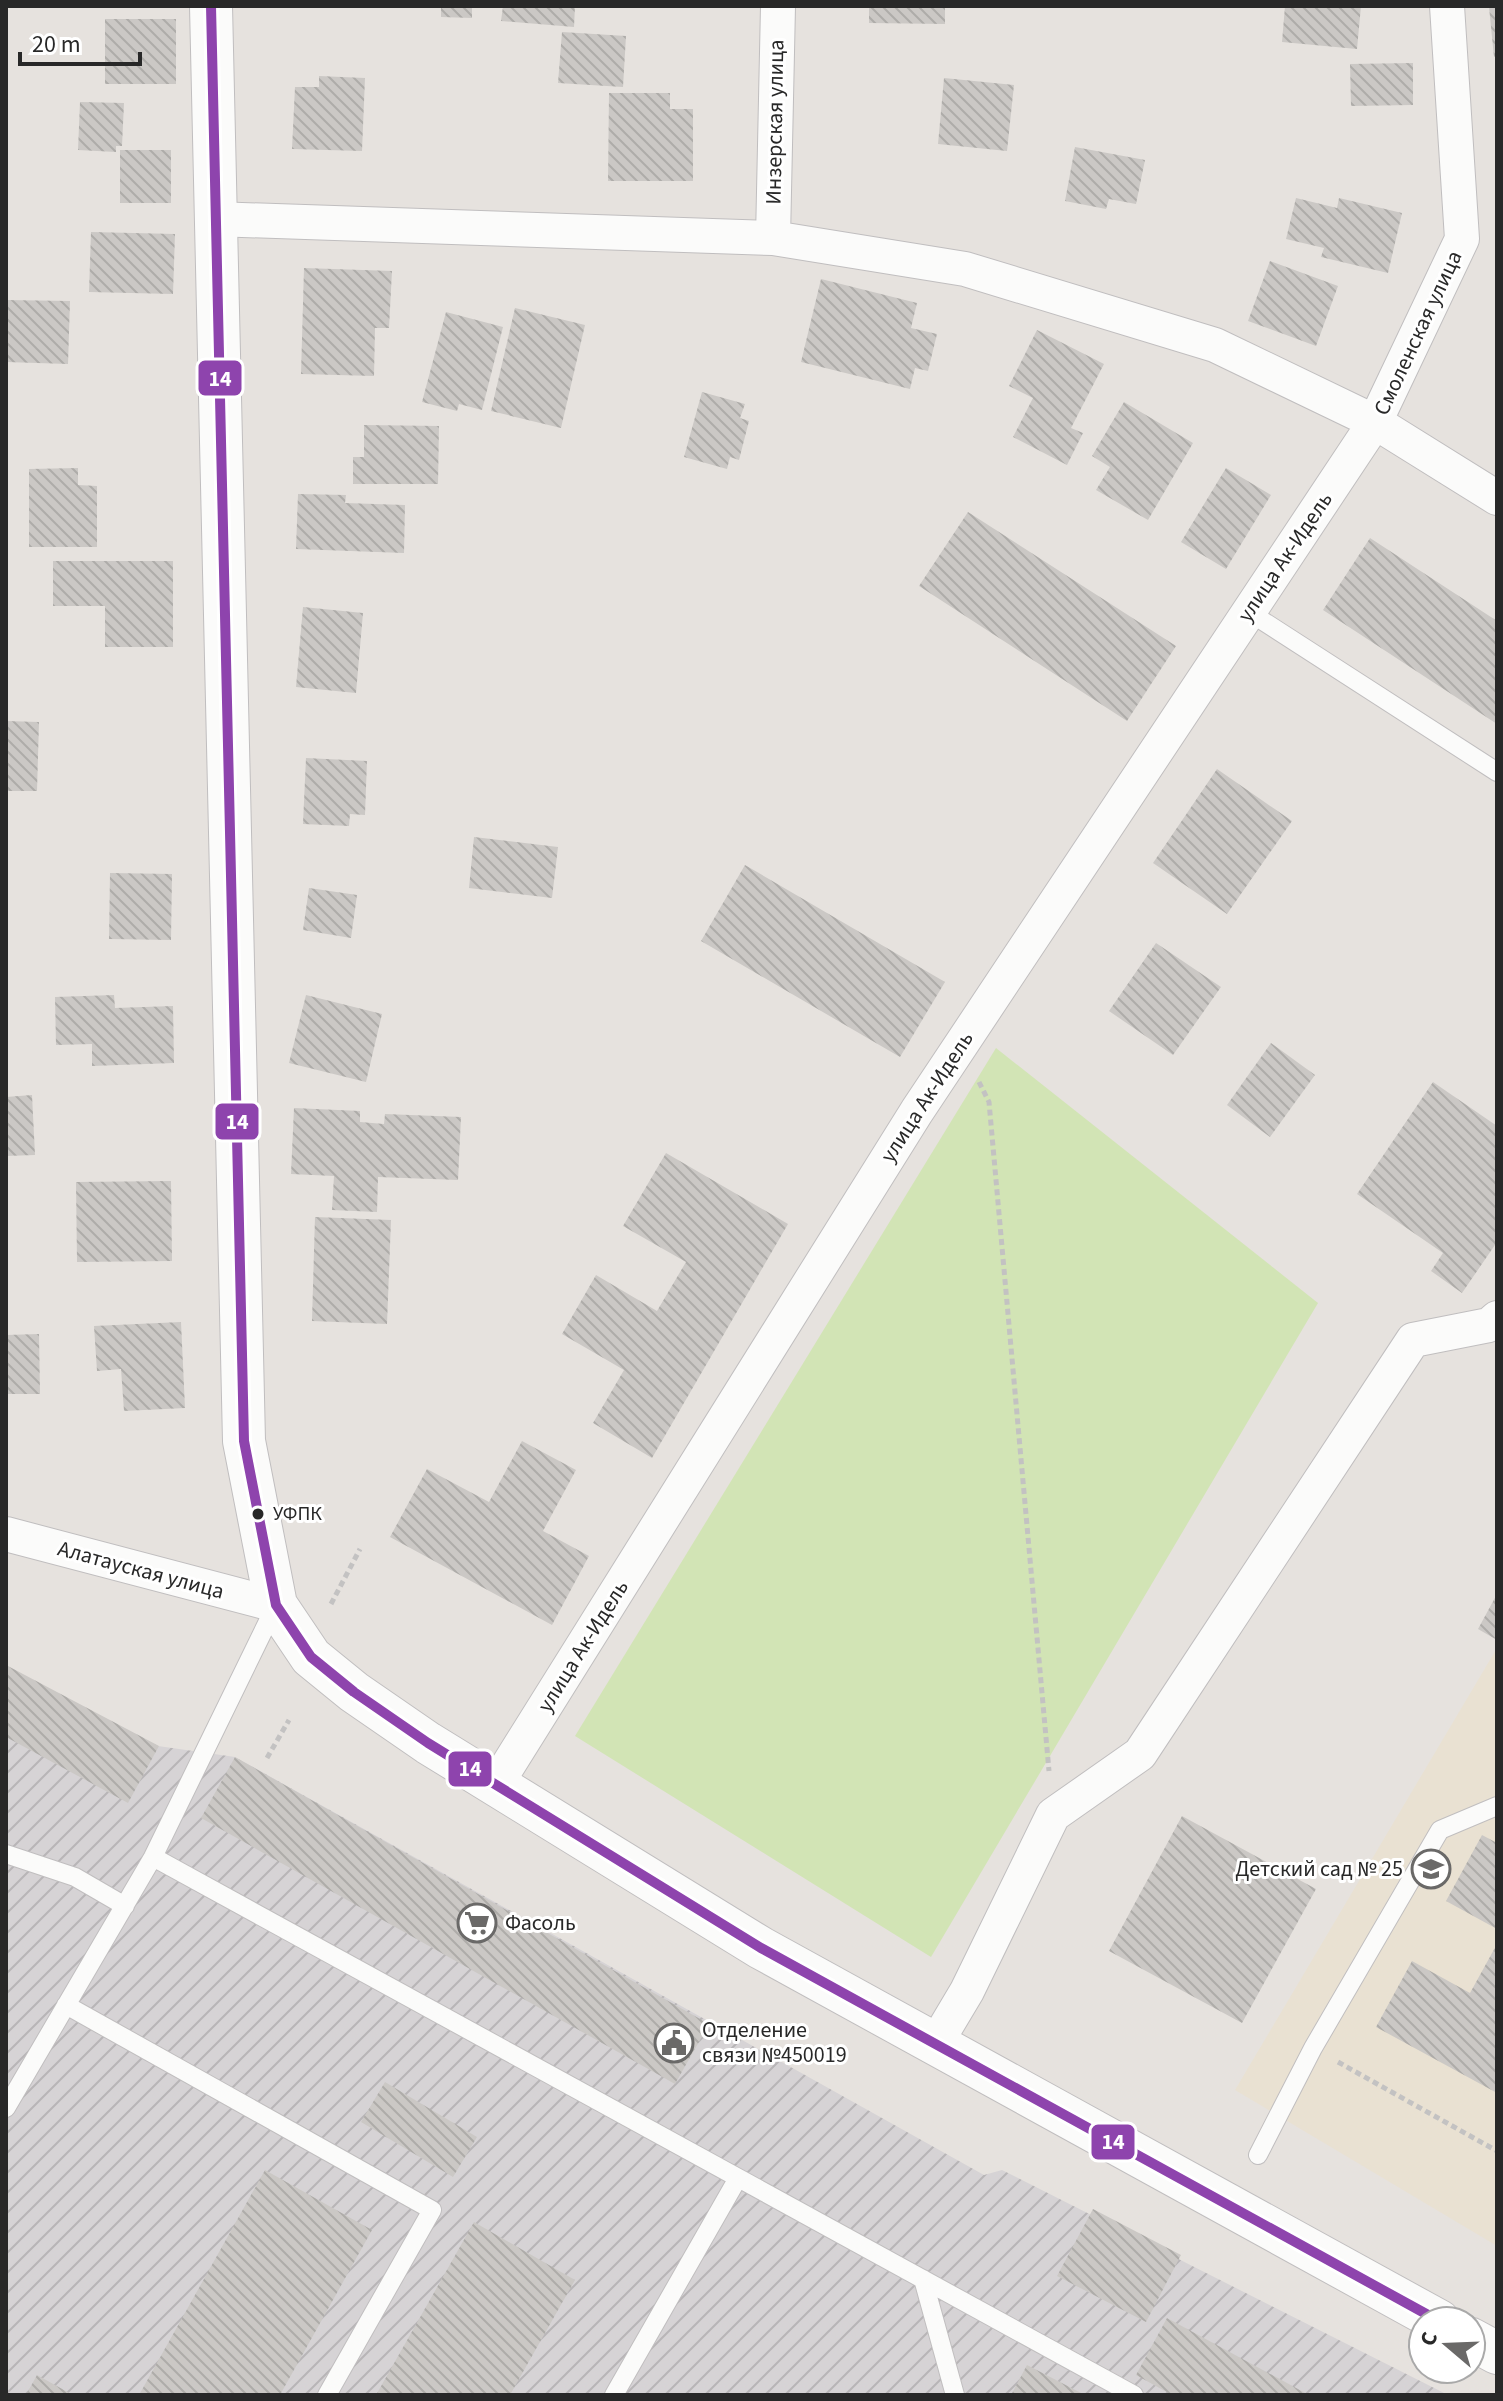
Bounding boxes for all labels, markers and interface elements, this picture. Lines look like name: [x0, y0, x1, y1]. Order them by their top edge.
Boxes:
scale bar: [20, 16, 140, 66]
text: 20 m: [32, 27, 81, 62]
street label: Инзерская улица: [758, 39, 792, 205]
street label: Смоленская улица: [1366, 245, 1470, 421]
line badge: 14: [197, 359, 243, 397]
text: 14: [208, 363, 232, 395]
street label: улица Ак-Идель: [1230, 486, 1340, 628]
street label: улица Ак-Идель: [872, 1025, 982, 1169]
line badge: 14: [214, 1102, 260, 1141]
text: 14: [225, 1106, 249, 1138]
place label: УФПК: [273, 1500, 322, 1528]
marker: УФПК: [250, 1506, 266, 1522]
street label: Алатауская улица: [54, 1532, 228, 1608]
street label: улица Ак-Идель: [529, 1574, 637, 1718]
line badge: 14: [447, 1750, 493, 1788]
text: 14: [458, 1753, 482, 1785]
school or university icon: Детский сад № 25: [1410, 1848, 1452, 1890]
place label: Детский сад № 25: [1235, 1853, 1403, 1885]
supermarket icon: Фасоль: [456, 1902, 498, 1944]
place label: Фасоль: [505, 1907, 576, 1939]
place label: Отделение связи №450019: [702, 2014, 847, 2071]
public building icon: Отделение связи №450019: [653, 2022, 695, 2064]
line badge: 14: [1090, 2123, 1136, 2161]
text: 14: [1101, 2126, 1125, 2158]
north arrow: [1407, 2305, 1487, 2385]
text: С: [1412, 2327, 1446, 2350]

